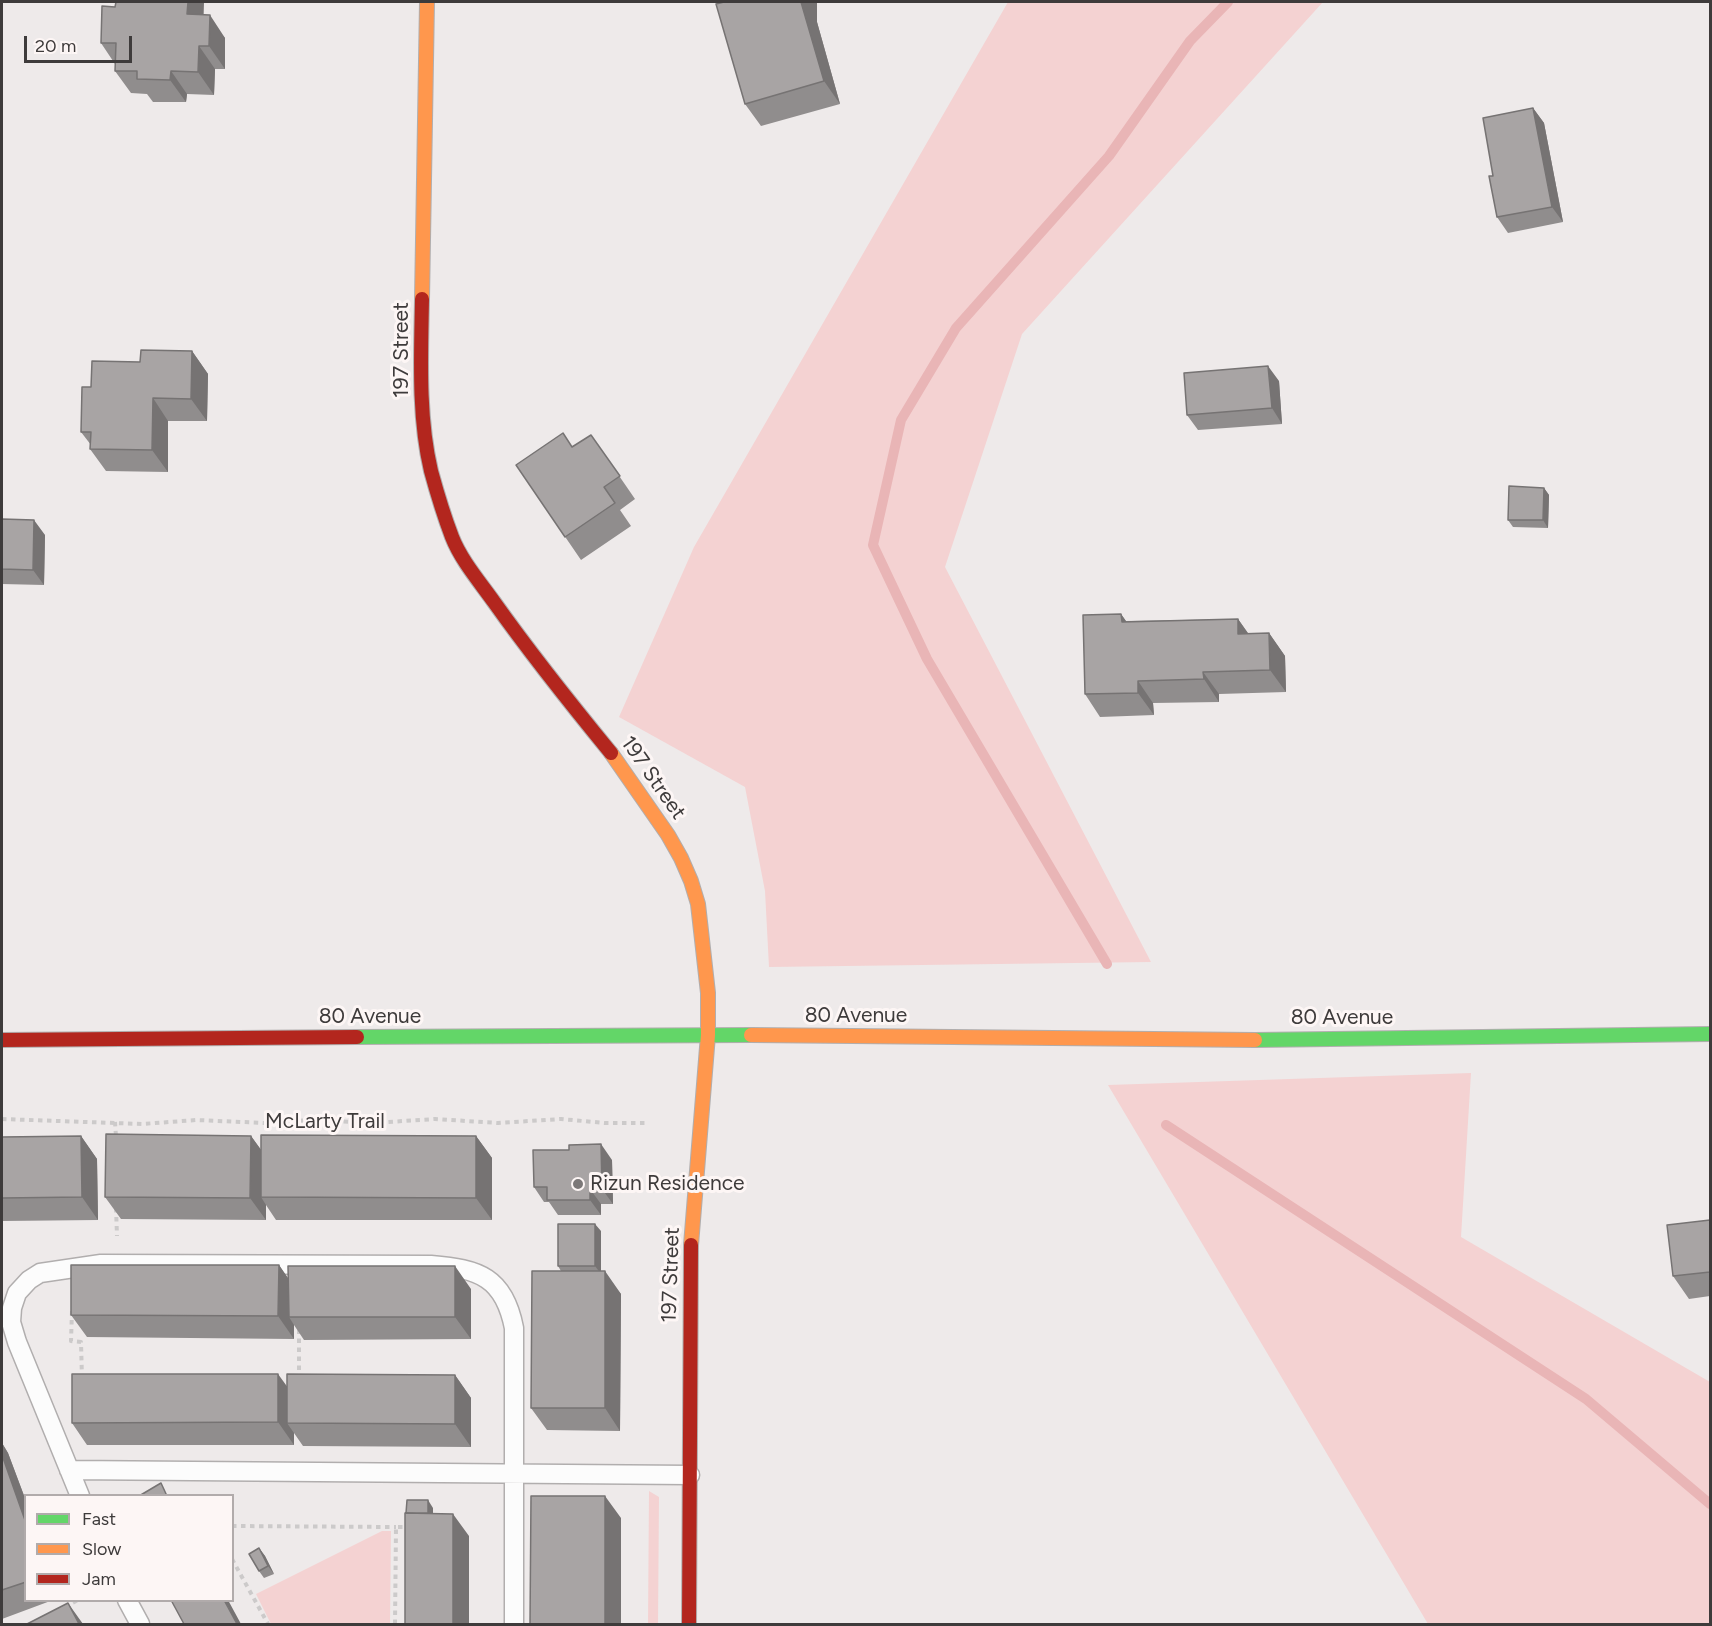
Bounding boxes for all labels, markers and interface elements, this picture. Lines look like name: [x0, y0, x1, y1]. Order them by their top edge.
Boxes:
scale bar: [27, 24, 135, 62]
text: 20 m: [35, 35, 76, 57]
street label: 197 Street: [389, 302, 415, 398]
street label: 197 Street: [615, 732, 691, 824]
street label: 80 Avenue: [805, 1003, 907, 1029]
street label: 80 Avenue: [319, 1004, 421, 1030]
street label: 80 Avenue: [1291, 1005, 1393, 1031]
street label: McLarty Trail: [265, 1109, 385, 1135]
place label: Rizun Residence: [590, 1171, 745, 1197]
marker: Rizun Residence: [571, 1177, 585, 1191]
street label: 197 Street: [657, 1227, 685, 1323]
legend: [24, 1494, 234, 1602]
text: Fast: [82, 1508, 116, 1530]
text: Slow: [82, 1538, 121, 1560]
text: Jam: [82, 1568, 116, 1590]

